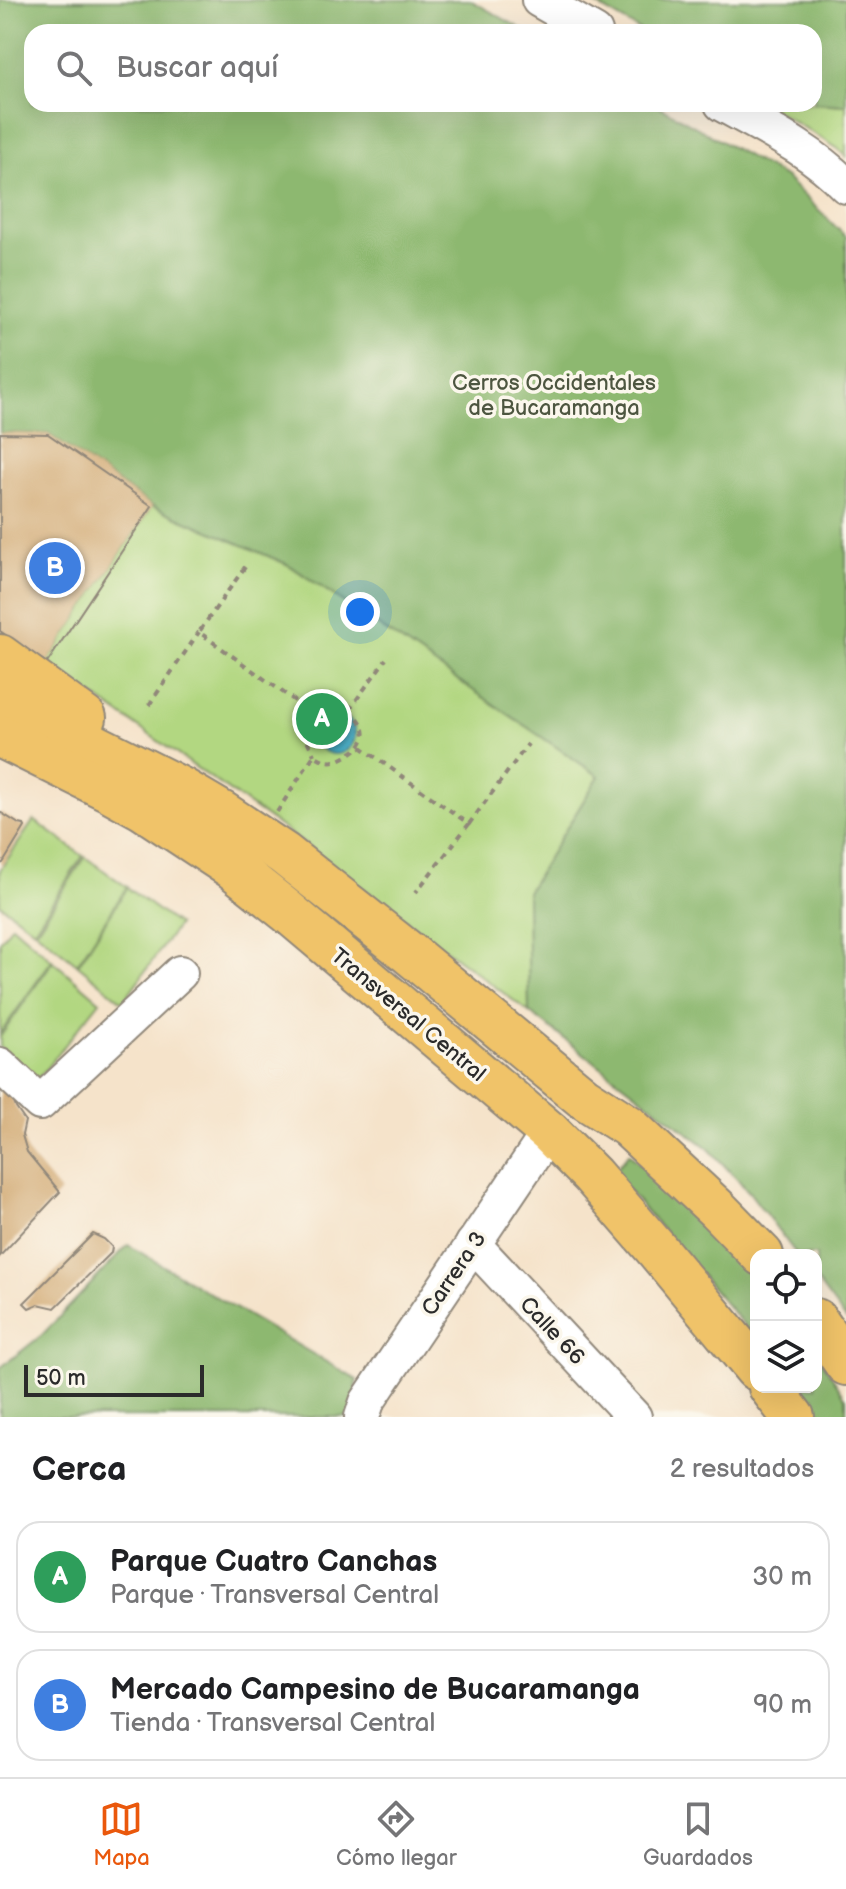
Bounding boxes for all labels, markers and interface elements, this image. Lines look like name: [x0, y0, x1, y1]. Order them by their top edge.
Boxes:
search box: [24, 24, 822, 112]
icon: search: [52, 46, 96, 90]
text: Buscar aquí: [116, 50, 278, 86]
park label: Cerros Occidentales de Bucaramanga: [452, 370, 656, 422]
pin: B: [29, 538, 81, 598]
your location: [340, 592, 380, 632]
pin: A: [296, 689, 348, 749]
street label: Transversal Central: [325, 943, 491, 1088]
street label: Carrera 3: [416, 1226, 492, 1321]
map controls: [750, 1249, 822, 1393]
button: locate: [750, 1249, 822, 1321]
street label: Calle 66: [514, 1291, 590, 1371]
button: layers: [750, 1321, 822, 1393]
scale bar: [24, 1361, 204, 1397]
text: 50 m: [36, 1365, 86, 1392]
text: Cerca: [32, 1449, 127, 1490]
text: 2 resultados: [670, 1454, 814, 1485]
text: Parque Cuatro Canchas: [110, 1544, 437, 1580]
text: A: [52, 1562, 68, 1593]
text: 30 m: [752, 1562, 812, 1593]
text: Parque · Transversal Central: [110, 1580, 439, 1611]
text: Mercado Campesino de Bucaramanga: [110, 1672, 640, 1708]
text: B: [51, 1690, 69, 1721]
text: 90 m: [753, 1690, 812, 1721]
text: Tienda · Transversal Central: [110, 1708, 435, 1739]
tab: Mapa: [93, 1797, 150, 1872]
tab: Cómo llegar: [336, 1797, 457, 1872]
tab: Guardados: [643, 1797, 753, 1872]

